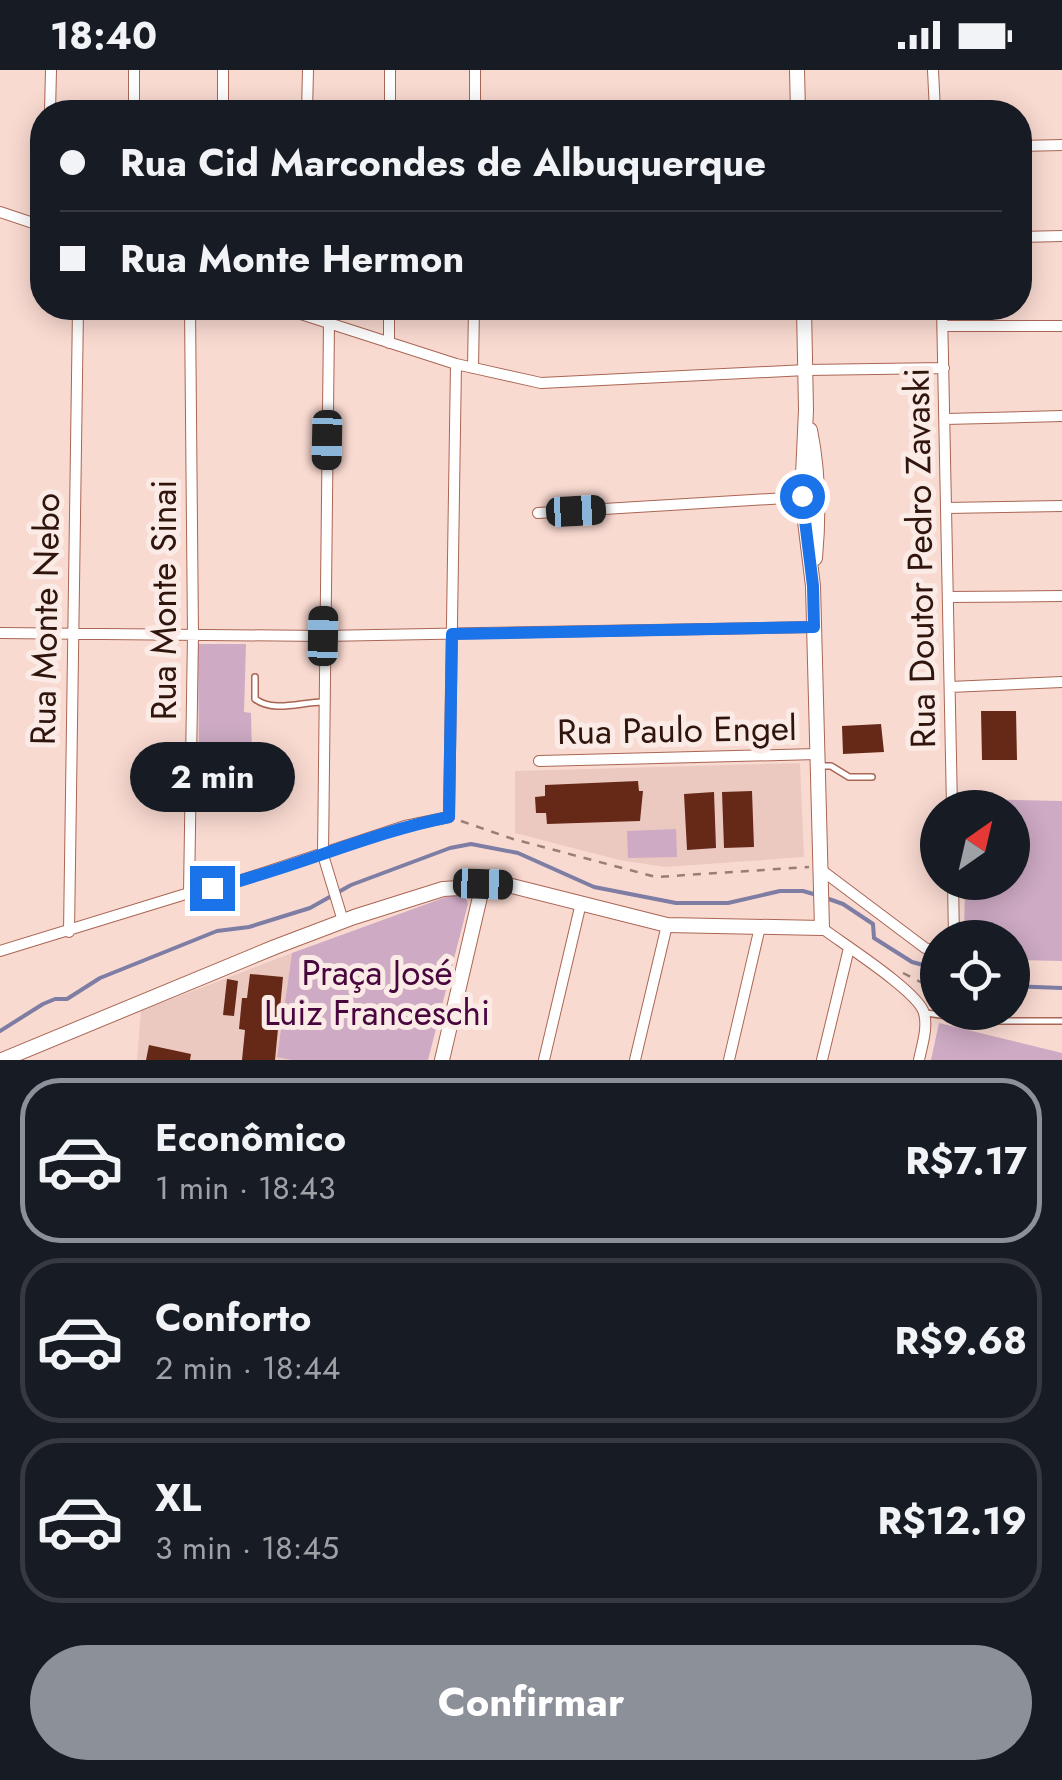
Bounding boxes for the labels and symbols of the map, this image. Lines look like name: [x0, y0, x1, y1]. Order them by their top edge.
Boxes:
street label: Rua Doutor Pedro Zavaski: [892, 367, 948, 749]
car: [311, 410, 343, 470]
route start: [780, 474, 825, 519]
street label: Rua Monte Sinai: [139, 480, 189, 720]
street label: Rua Monte Nebo: [18, 492, 72, 746]
car: [545, 494, 607, 528]
car: [307, 606, 339, 666]
street label: Rua Paulo Engel: [557, 703, 797, 757]
callout: 2 min: [130, 743, 294, 813]
north arrow: [920, 790, 1030, 900]
route end: [190, 866, 235, 911]
car: [452, 868, 514, 900]
park label: Praça José Luiz Franceschi: [264, 948, 490, 1038]

